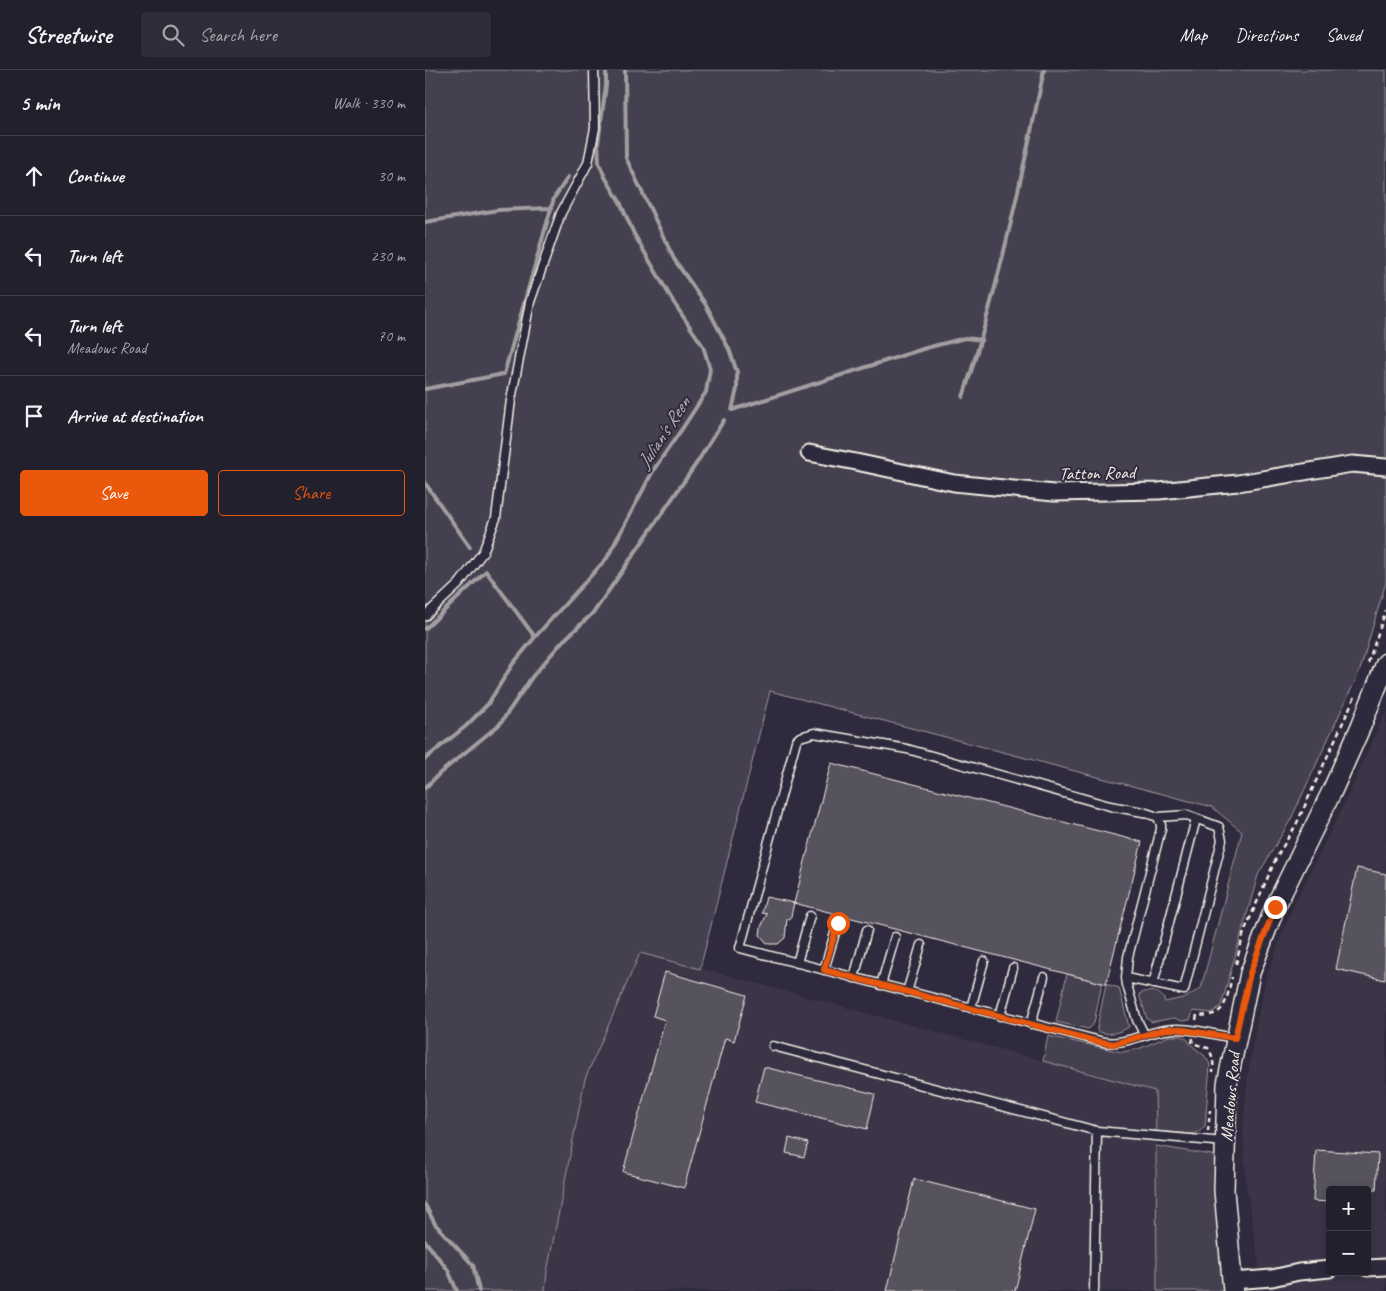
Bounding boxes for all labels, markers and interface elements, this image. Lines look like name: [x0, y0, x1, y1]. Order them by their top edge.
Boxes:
search box: [141, 12, 491, 57]
text: Streetwise: [25, 20, 111, 50]
icon: search: [159, 21, 187, 49]
text: Search here: [199, 23, 277, 47]
text: Map: [1180, 24, 1207, 46]
text: Directions: [1235, 24, 1298, 46]
text: Saved: [1326, 24, 1361, 46]
text: 5 min: [20, 90, 60, 116]
text: Walk · 330 m: [333, 93, 405, 113]
icon: ahead: [20, 162, 48, 190]
text: Continue: [67, 164, 124, 188]
text: 30 m: [378, 166, 405, 186]
icon: left: [20, 242, 48, 270]
text: Turn left: [67, 244, 122, 268]
text: 230 m: [371, 246, 405, 266]
text: Turn left: [67, 314, 122, 338]
icon: left: [20, 322, 48, 350]
text: 70 m: [378, 326, 405, 346]
text: Meadows Road: [67, 338, 146, 358]
water label: Julian's Reen: [631, 391, 696, 474]
icon: arrive: [20, 402, 48, 430]
text: Arrive at destination: [67, 404, 203, 428]
street label: Tatton Road: [1059, 461, 1138, 485]
button: Save: [20, 470, 208, 516]
button: Share: [218, 470, 405, 516]
route end: [1264, 896, 1287, 919]
route start: [827, 912, 850, 935]
street label: Meadows Road: [1215, 1049, 1245, 1142]
map controls: [1326, 1186, 1371, 1276]
button: +: [1326, 1186, 1371, 1231]
button: −: [1326, 1231, 1371, 1276]

